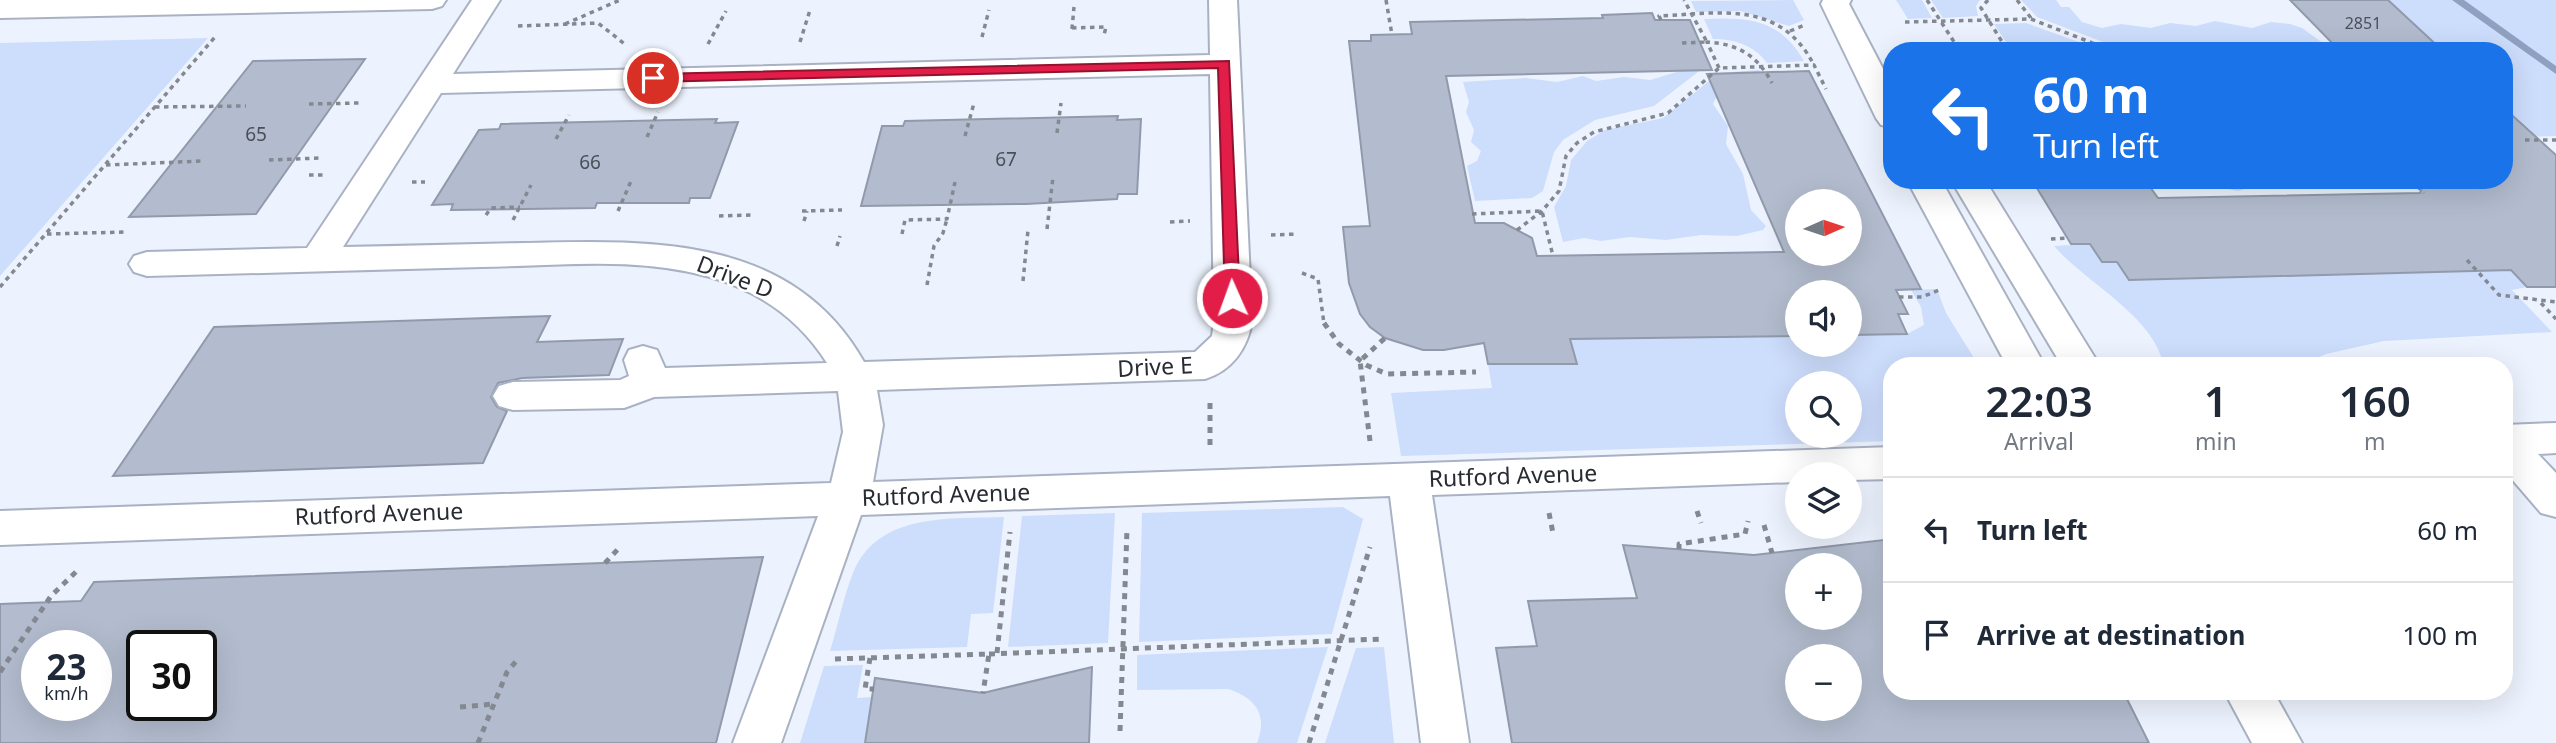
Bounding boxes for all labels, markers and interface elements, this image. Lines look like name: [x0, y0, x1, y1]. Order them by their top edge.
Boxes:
house number: 2851: [2345, 12, 2381, 34]
pin: [623, 48, 683, 108]
icon: arrive: [634, 59, 672, 97]
text: 60 m: [2033, 61, 2150, 127]
icon: left: [1918, 70, 2009, 161]
house number: 65: [245, 121, 267, 147]
text: Turn left: [2033, 124, 2159, 167]
house number: 67: [995, 146, 1017, 172]
house number: 66: [579, 149, 601, 175]
north arrow: [1785, 189, 1862, 266]
map controls: [1785, 189, 1862, 721]
street label: Drive D: [692, 247, 778, 305]
position arrow: [1195, 261, 1269, 335]
button: sound: [1785, 280, 1862, 357]
street label: Drive E: [1116, 348, 1194, 384]
button: search: [1785, 371, 1862, 448]
text: 22:03: [1985, 372, 2093, 429]
text: 1: [2204, 372, 2228, 429]
text: 160: [2339, 372, 2411, 429]
text: Arrival: [2004, 425, 2074, 457]
text: min: [2195, 425, 2237, 457]
text: m: [2364, 425, 2386, 457]
street label: Rutford Avenue: [1428, 456, 1598, 494]
button: layers: [1785, 462, 1862, 539]
street label: Rutford Avenue: [861, 475, 1031, 513]
street label: Rutford Avenue: [294, 494, 464, 532]
icon: left: [1918, 511, 1956, 549]
text: Turn left: [1977, 512, 2088, 548]
text: 60 m: [2417, 512, 2478, 548]
button: +: [1785, 553, 1862, 630]
icon: arrive: [1918, 616, 1956, 654]
text: Arrive at destination: [1977, 617, 2246, 653]
text: 100 m: [2402, 617, 2478, 653]
speed limit sign: 30: [126, 630, 217, 721]
text: 23: [46, 643, 87, 690]
button: −: [1785, 644, 1862, 721]
text: km/h: [44, 681, 89, 705]

